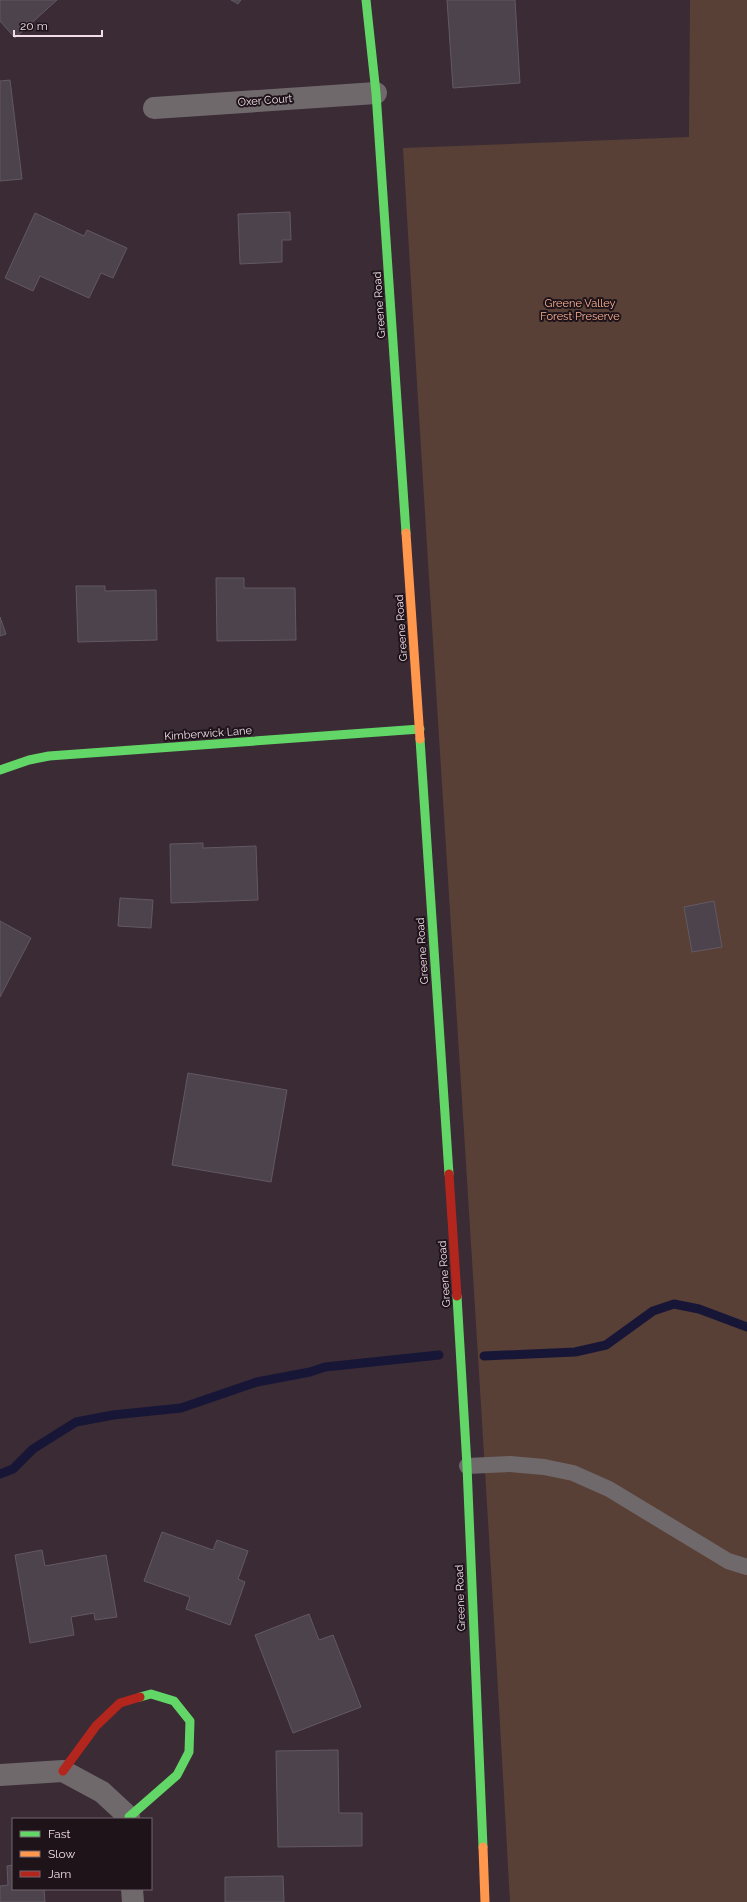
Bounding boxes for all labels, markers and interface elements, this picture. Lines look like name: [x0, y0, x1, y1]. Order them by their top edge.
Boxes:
scale bar: [14, 12, 102, 38]
text: 20 m: [20, 19, 48, 33]
street label: Oxer Court: [237, 92, 293, 109]
street label: Greene Road: [371, 271, 388, 339]
park label: Greene Valley Forest Preserve: [540, 297, 620, 323]
street label: Greene Road: [393, 594, 410, 662]
street label: Kimberwick Lane: [164, 724, 253, 743]
street label: Greene Road: [414, 917, 431, 985]
street label: Greene Road: [436, 1240, 453, 1308]
street label: Greene Road: [453, 1564, 468, 1631]
legend: [12, 1818, 152, 1890]
text: Fast: [48, 1827, 71, 1841]
text: Slow: [48, 1847, 75, 1861]
text: Jam: [48, 1867, 71, 1881]

